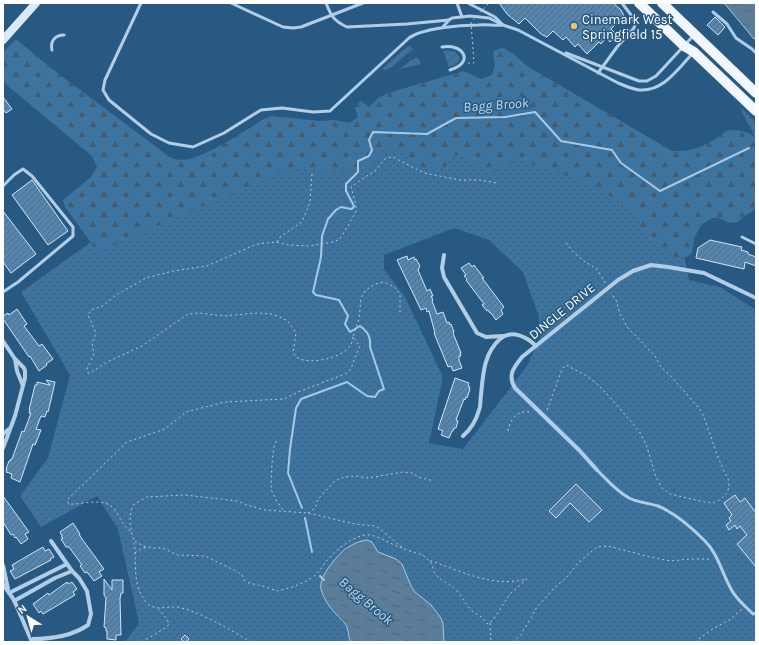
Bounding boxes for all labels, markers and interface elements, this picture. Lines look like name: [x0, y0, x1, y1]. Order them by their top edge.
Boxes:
place label: Cinemark West Springfield 15: [582, 12, 673, 42]
marker: Cinemark West Springfield 15: [569, 21, 579, 31]
water label: Bagg Brook: [463, 94, 530, 116]
street label: DINGLE DRIVE: [526, 280, 598, 342]
water label: Bagg Brook: [335, 573, 397, 629]
north arrow: [8, 597, 48, 637]
text: N: [15, 602, 29, 617]

